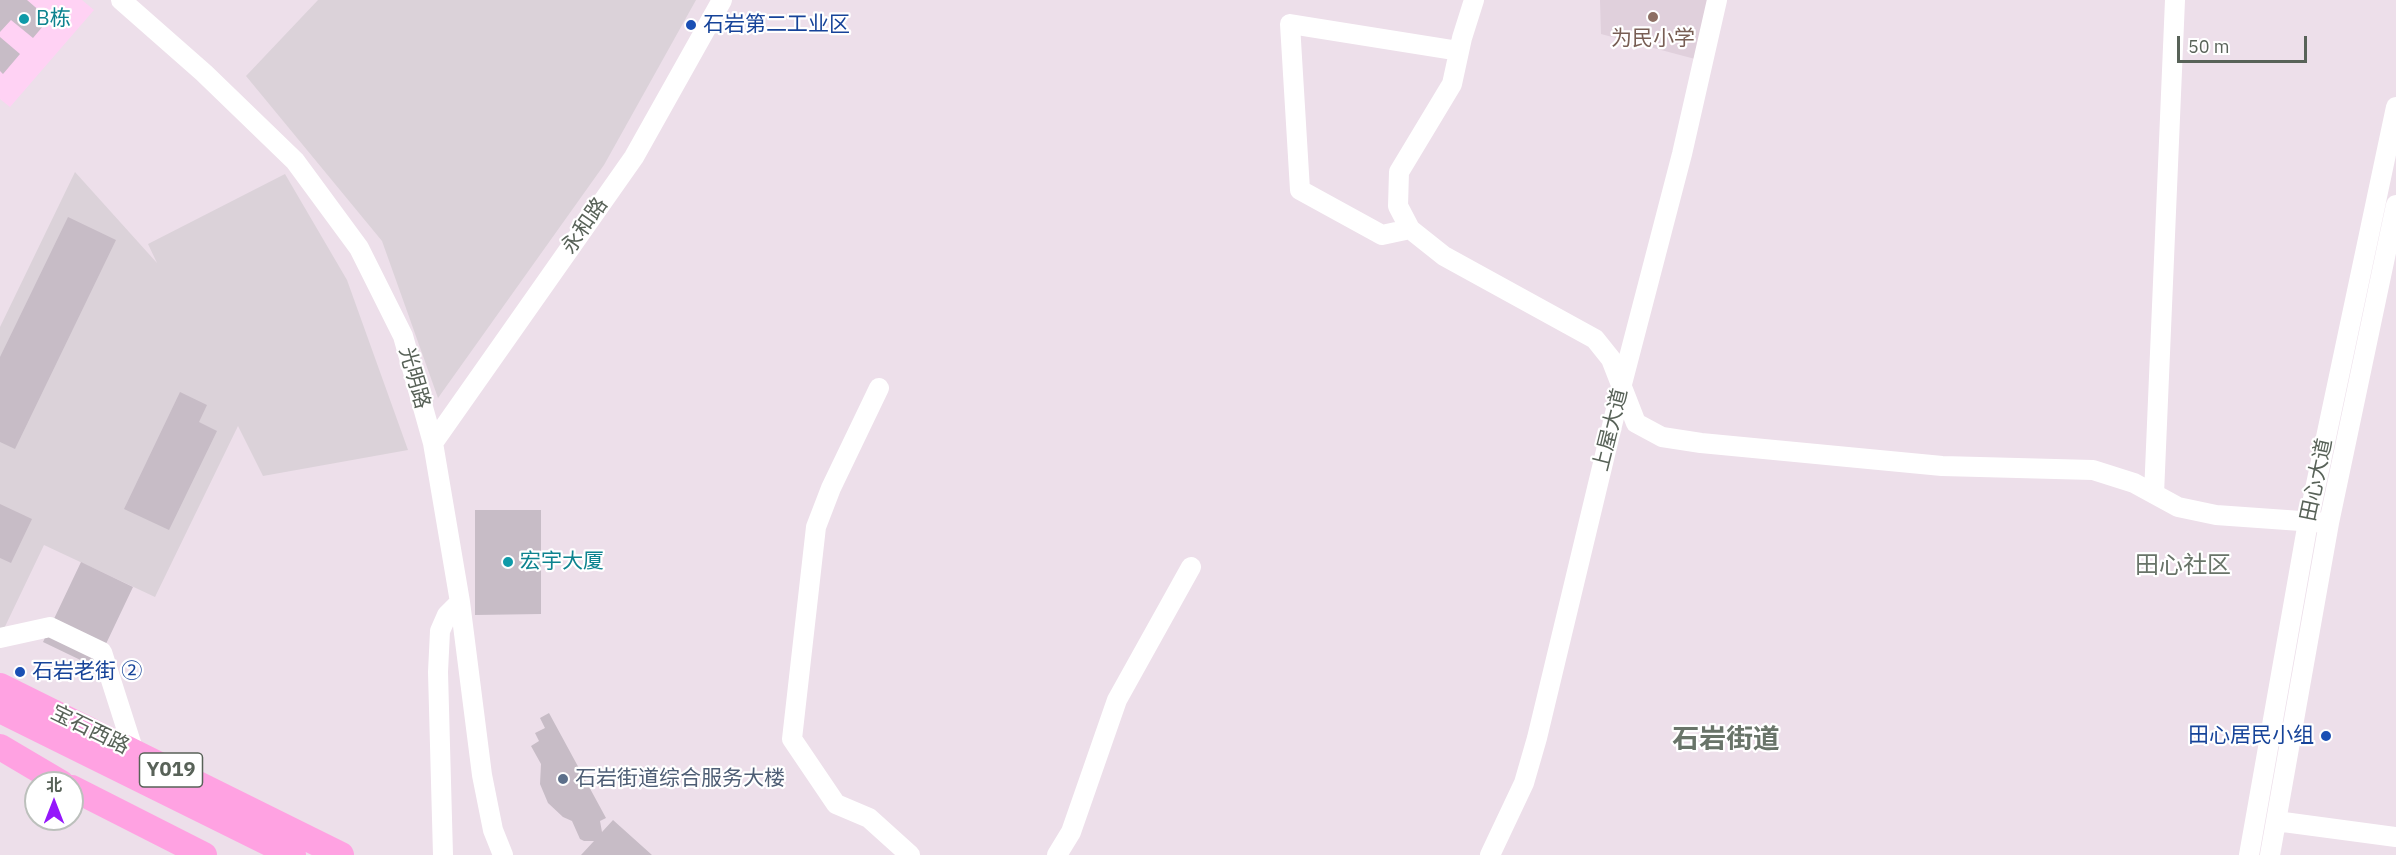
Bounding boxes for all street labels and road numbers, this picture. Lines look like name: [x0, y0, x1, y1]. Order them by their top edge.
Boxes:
street label: 永和路: [557, 193, 613, 259]
street label: 光明路: [393, 344, 435, 412]
street label: 上屋大道: [1589, 386, 1633, 474]
street label: 田心大道: [2296, 436, 2338, 524]
street label: 宝石西路: [47, 700, 133, 760]
road number: Y019: [140, 753, 202, 787]

